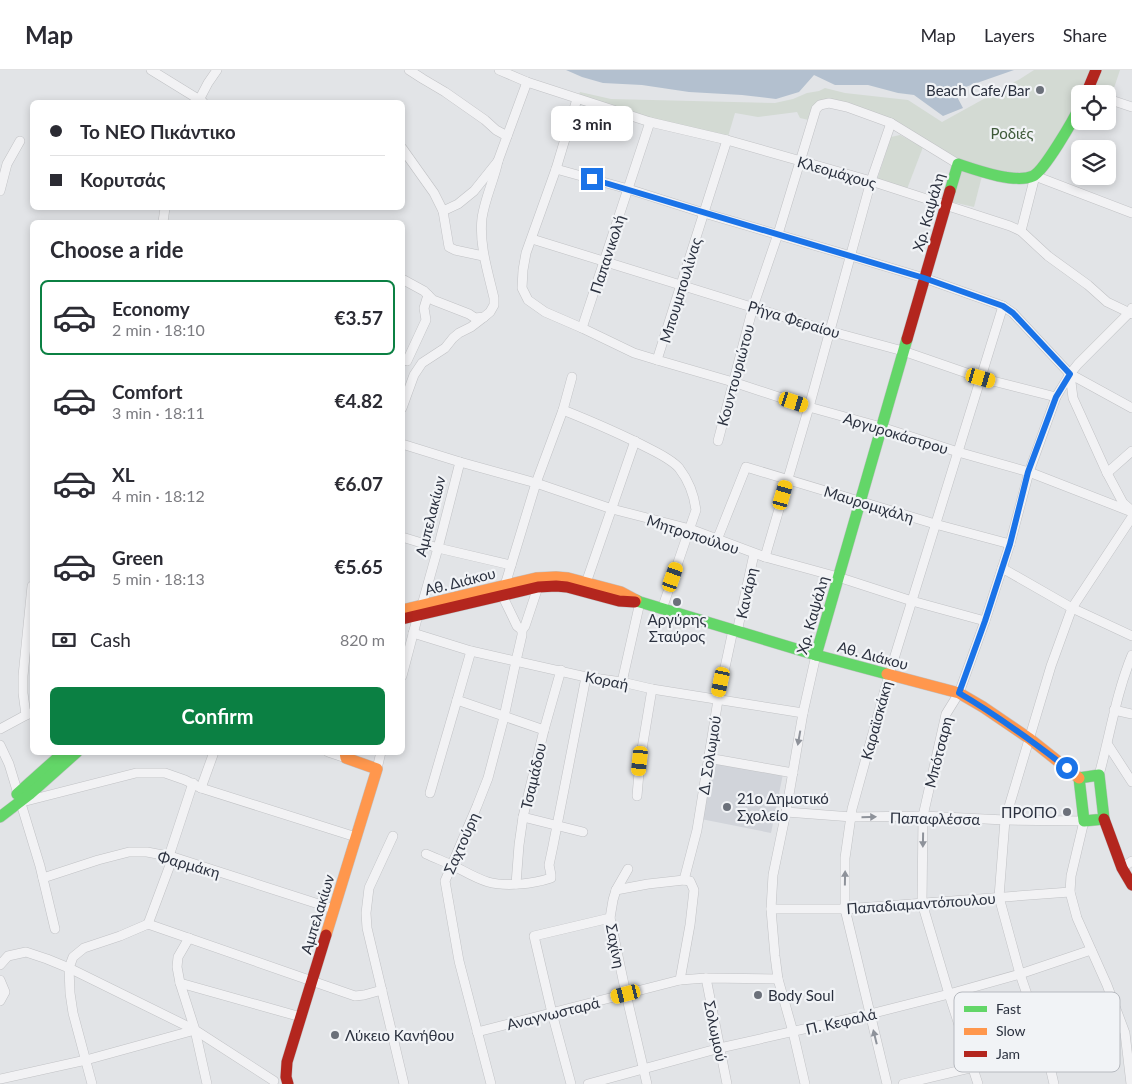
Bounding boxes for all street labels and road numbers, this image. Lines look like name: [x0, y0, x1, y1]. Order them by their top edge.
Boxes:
street label: Κλεομάχους: [795, 152, 879, 192]
street label: Χρ. Καψάλη: [908, 171, 948, 253]
street label: Παπανικολή: [586, 212, 628, 296]
street label: Μπουμπουλίνας: [655, 235, 705, 345]
street label: Ρήγα Φεραίου: [746, 296, 842, 342]
street label: Κουντουριώτου: [713, 322, 757, 428]
street label: Αργυροκάστρου: [841, 409, 951, 457]
street label: Αμπελακίων: [411, 474, 449, 558]
street label: Μαυρομιχάλη: [822, 482, 916, 526]
street label: Μητροπούλου: [645, 511, 741, 557]
street label: Αθ. Διάκου: [423, 563, 497, 599]
street label: Κανάρη: [732, 566, 760, 620]
street label: Χρ. Καψάλη: [792, 574, 832, 656]
street label: Αθ. Διάκου: [836, 637, 910, 673]
street label: Κοραή: [584, 667, 630, 693]
street label: Καραϊσκάκη: [857, 679, 895, 761]
street label: Δ. Σολωμού: [694, 714, 724, 796]
street label: Μπότσαρη: [920, 715, 956, 789]
street label: Τσαμάδου: [517, 741, 549, 811]
street label: Παπαφλέσσα: [890, 808, 980, 828]
street label: Σαχτούρη: [439, 809, 483, 877]
street label: Φαρμάκη: [156, 847, 222, 881]
street label: Αμπελακίων: [296, 872, 338, 956]
street label: Παπαδιαμαντόπουλου: [846, 889, 996, 917]
street label: Σαχίνη: [603, 922, 629, 970]
street label: Αναγνωσταρά: [505, 993, 601, 1033]
street label: Σολωμού: [701, 999, 731, 1063]
street label: Π. Κεφαλά: [804, 1004, 878, 1038]

